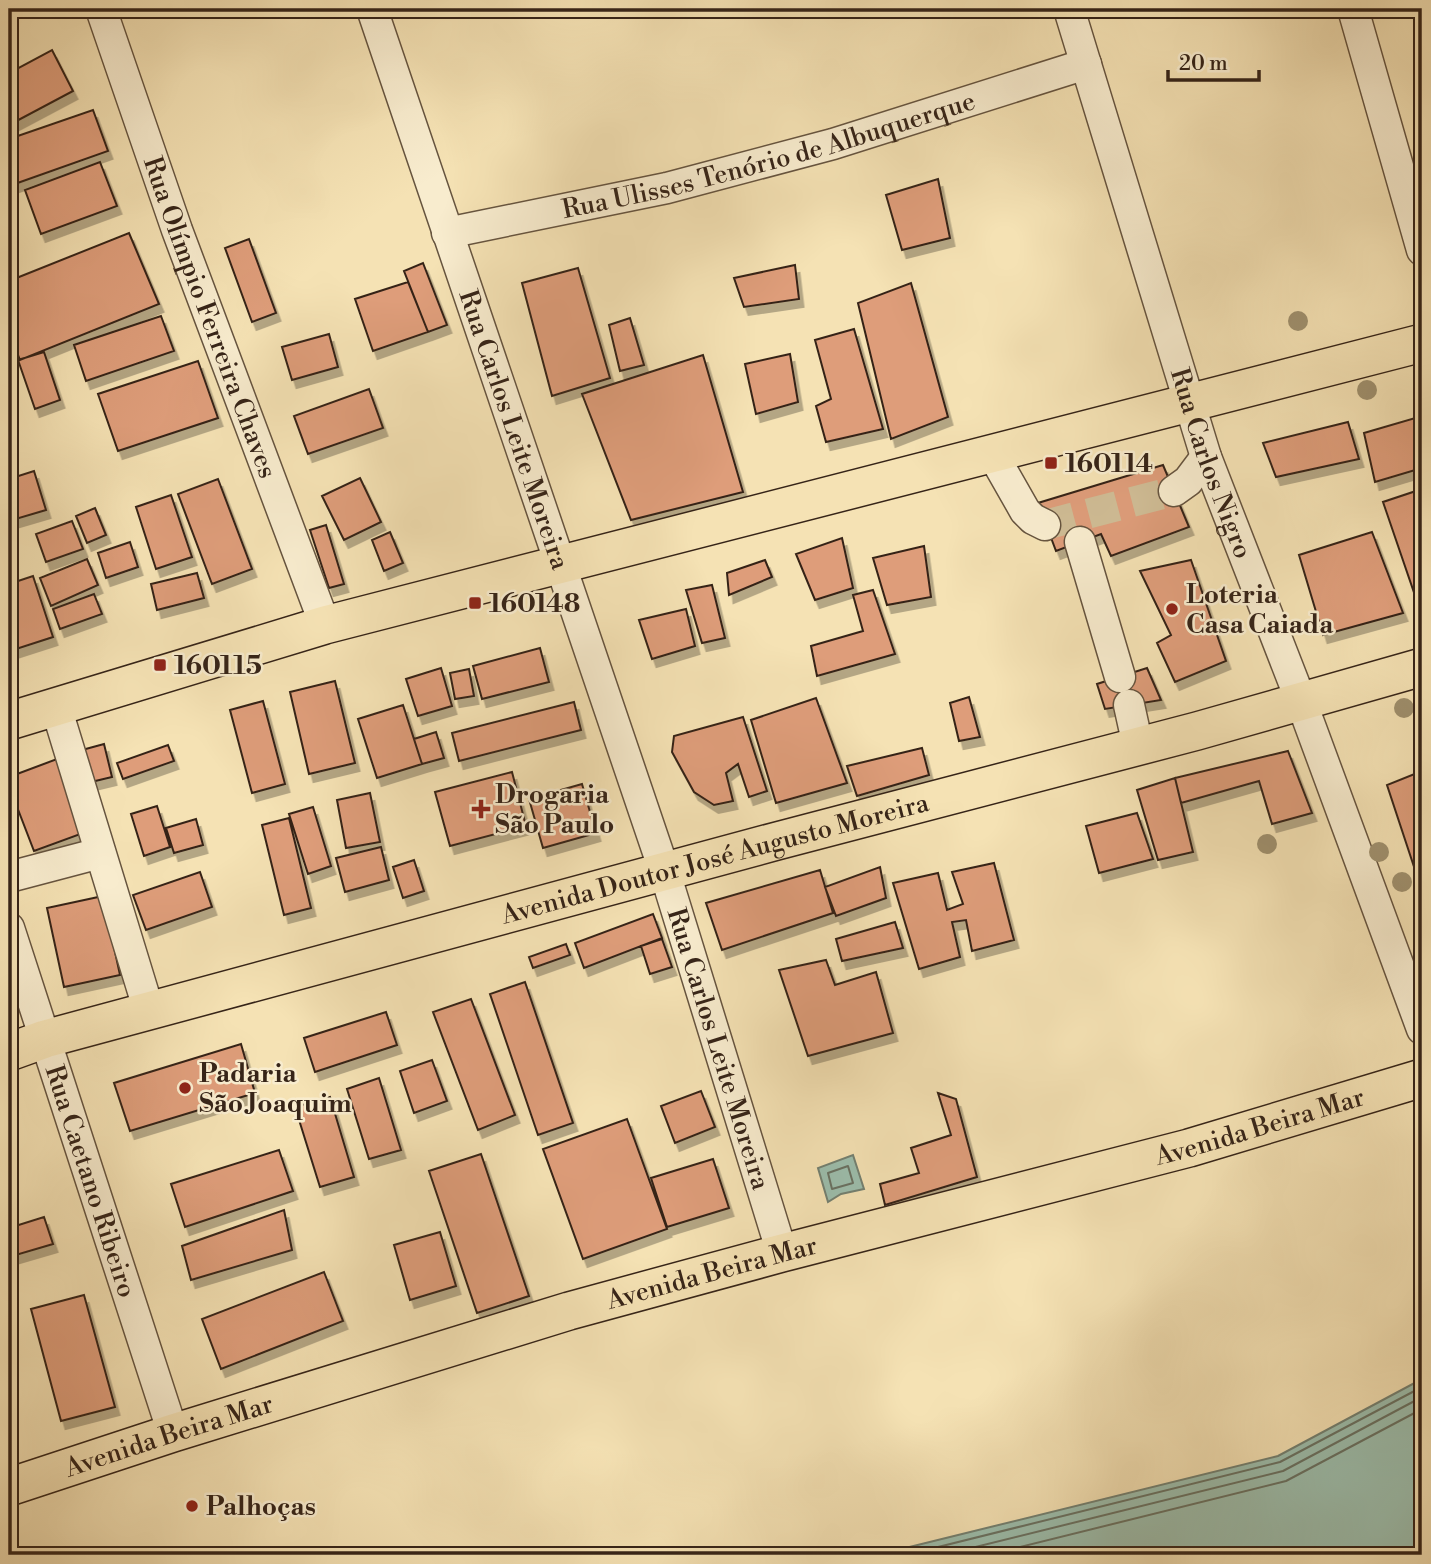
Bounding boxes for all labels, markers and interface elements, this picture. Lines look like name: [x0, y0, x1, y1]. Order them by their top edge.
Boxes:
scale bar: [1168, 38, 1260, 82]
text: 20 m: [1179, 51, 1228, 77]
street label: Rua Ulisses Tenório de Albuquerque: [559, 85, 979, 226]
street label: Rua Olímpio Ferreira Chaves: [136, 152, 283, 483]
street label: Rua Carlos Leite Moreira: [451, 286, 576, 575]
street label: Rua Carlos Nigro: [1163, 364, 1259, 563]
place label: 160114: [1065, 448, 1153, 480]
marker: 160114: [1043, 455, 1059, 471]
place label: Loteria Casa Caiada: [1186, 579, 1334, 641]
place label: 160148: [489, 588, 580, 620]
marker: 160148: [467, 595, 483, 611]
marker: Loteria Casa Caiada: [1164, 601, 1180, 617]
place label: 160115: [174, 650, 262, 682]
marker: 160115: [152, 657, 168, 673]
place label: Drogaria São Paulo: [495, 779, 614, 841]
street label: Avenida Doutor José Augusto Moreira: [497, 787, 933, 932]
marker: Drogaria São Paulo: [473, 801, 489, 817]
street label: Rua Carlos Leite Moreira: [660, 904, 777, 1194]
place label: Padaria São Joaquim: [199, 1058, 352, 1120]
street label: Rua Caetano Ribeiro: [38, 1061, 143, 1302]
marker: Padaria São Joaquim: [177, 1080, 193, 1096]
street label: Avenida Beira Mar: [1151, 1081, 1368, 1173]
street label: Avenida Beira Mar: [602, 1230, 821, 1317]
street label: Avenida Beira Mar: [60, 1388, 277, 1485]
place label: Palhoças: [206, 1491, 316, 1523]
marker: Palhoças: [184, 1498, 200, 1514]

